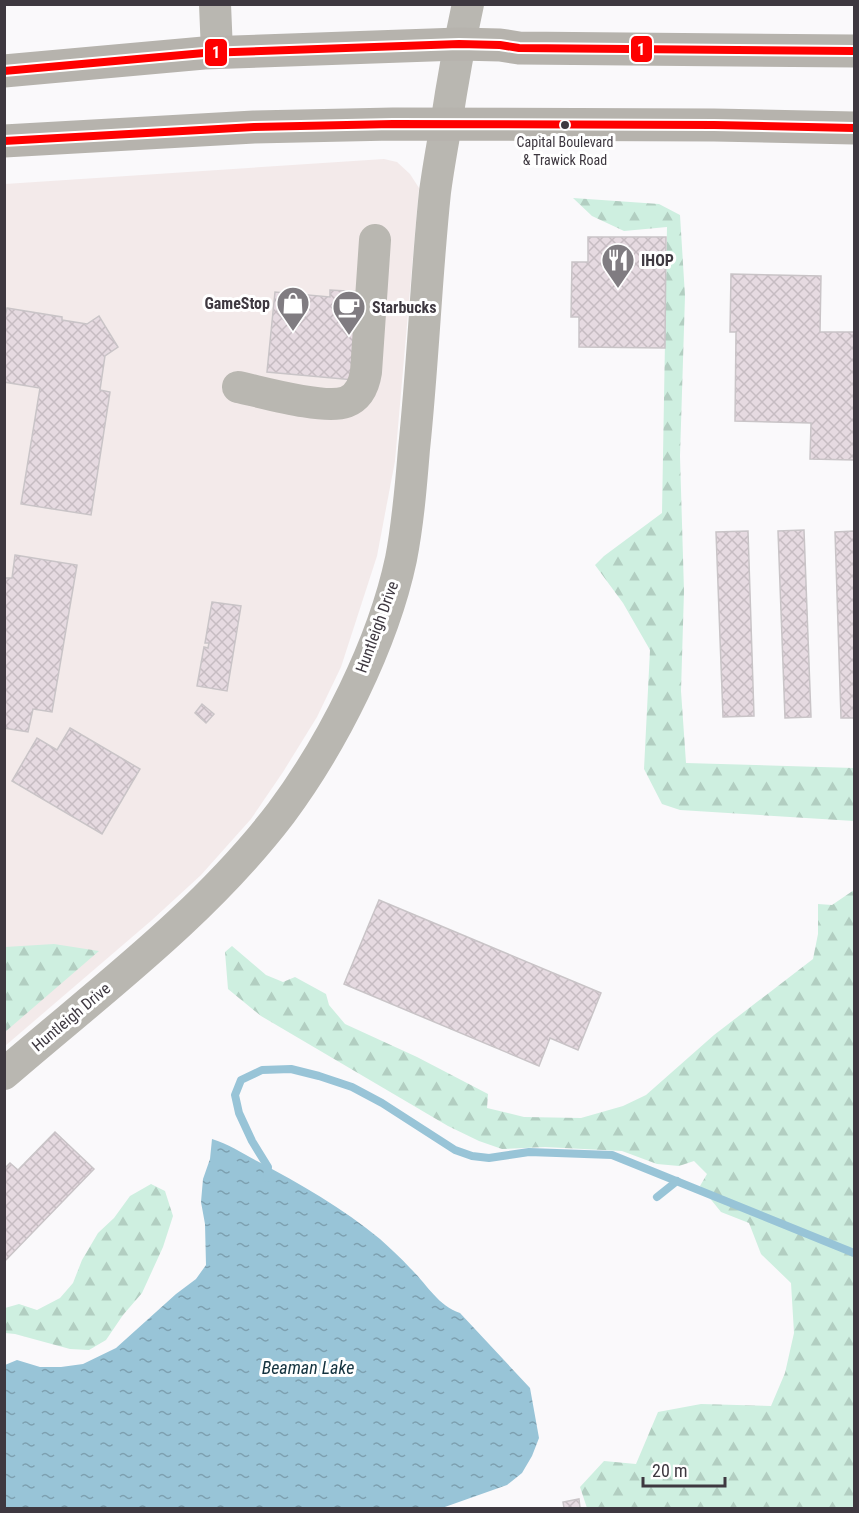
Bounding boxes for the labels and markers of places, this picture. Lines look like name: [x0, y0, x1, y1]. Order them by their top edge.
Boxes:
marker: Capital Boulevard & Trawick Road: [559, 119, 571, 131]
place label: Capital Boulevard & Trawick Road: [517, 134, 613, 168]
restaurant icon: IHOP: [600, 242, 636, 289]
place label: IHOP: [641, 251, 674, 270]
shop icon: GameStop: [275, 285, 311, 332]
cafe icon: Starbucks: [331, 289, 367, 336]
place label: GameStop: [204, 294, 270, 313]
place label: Starbucks: [372, 298, 436, 317]

